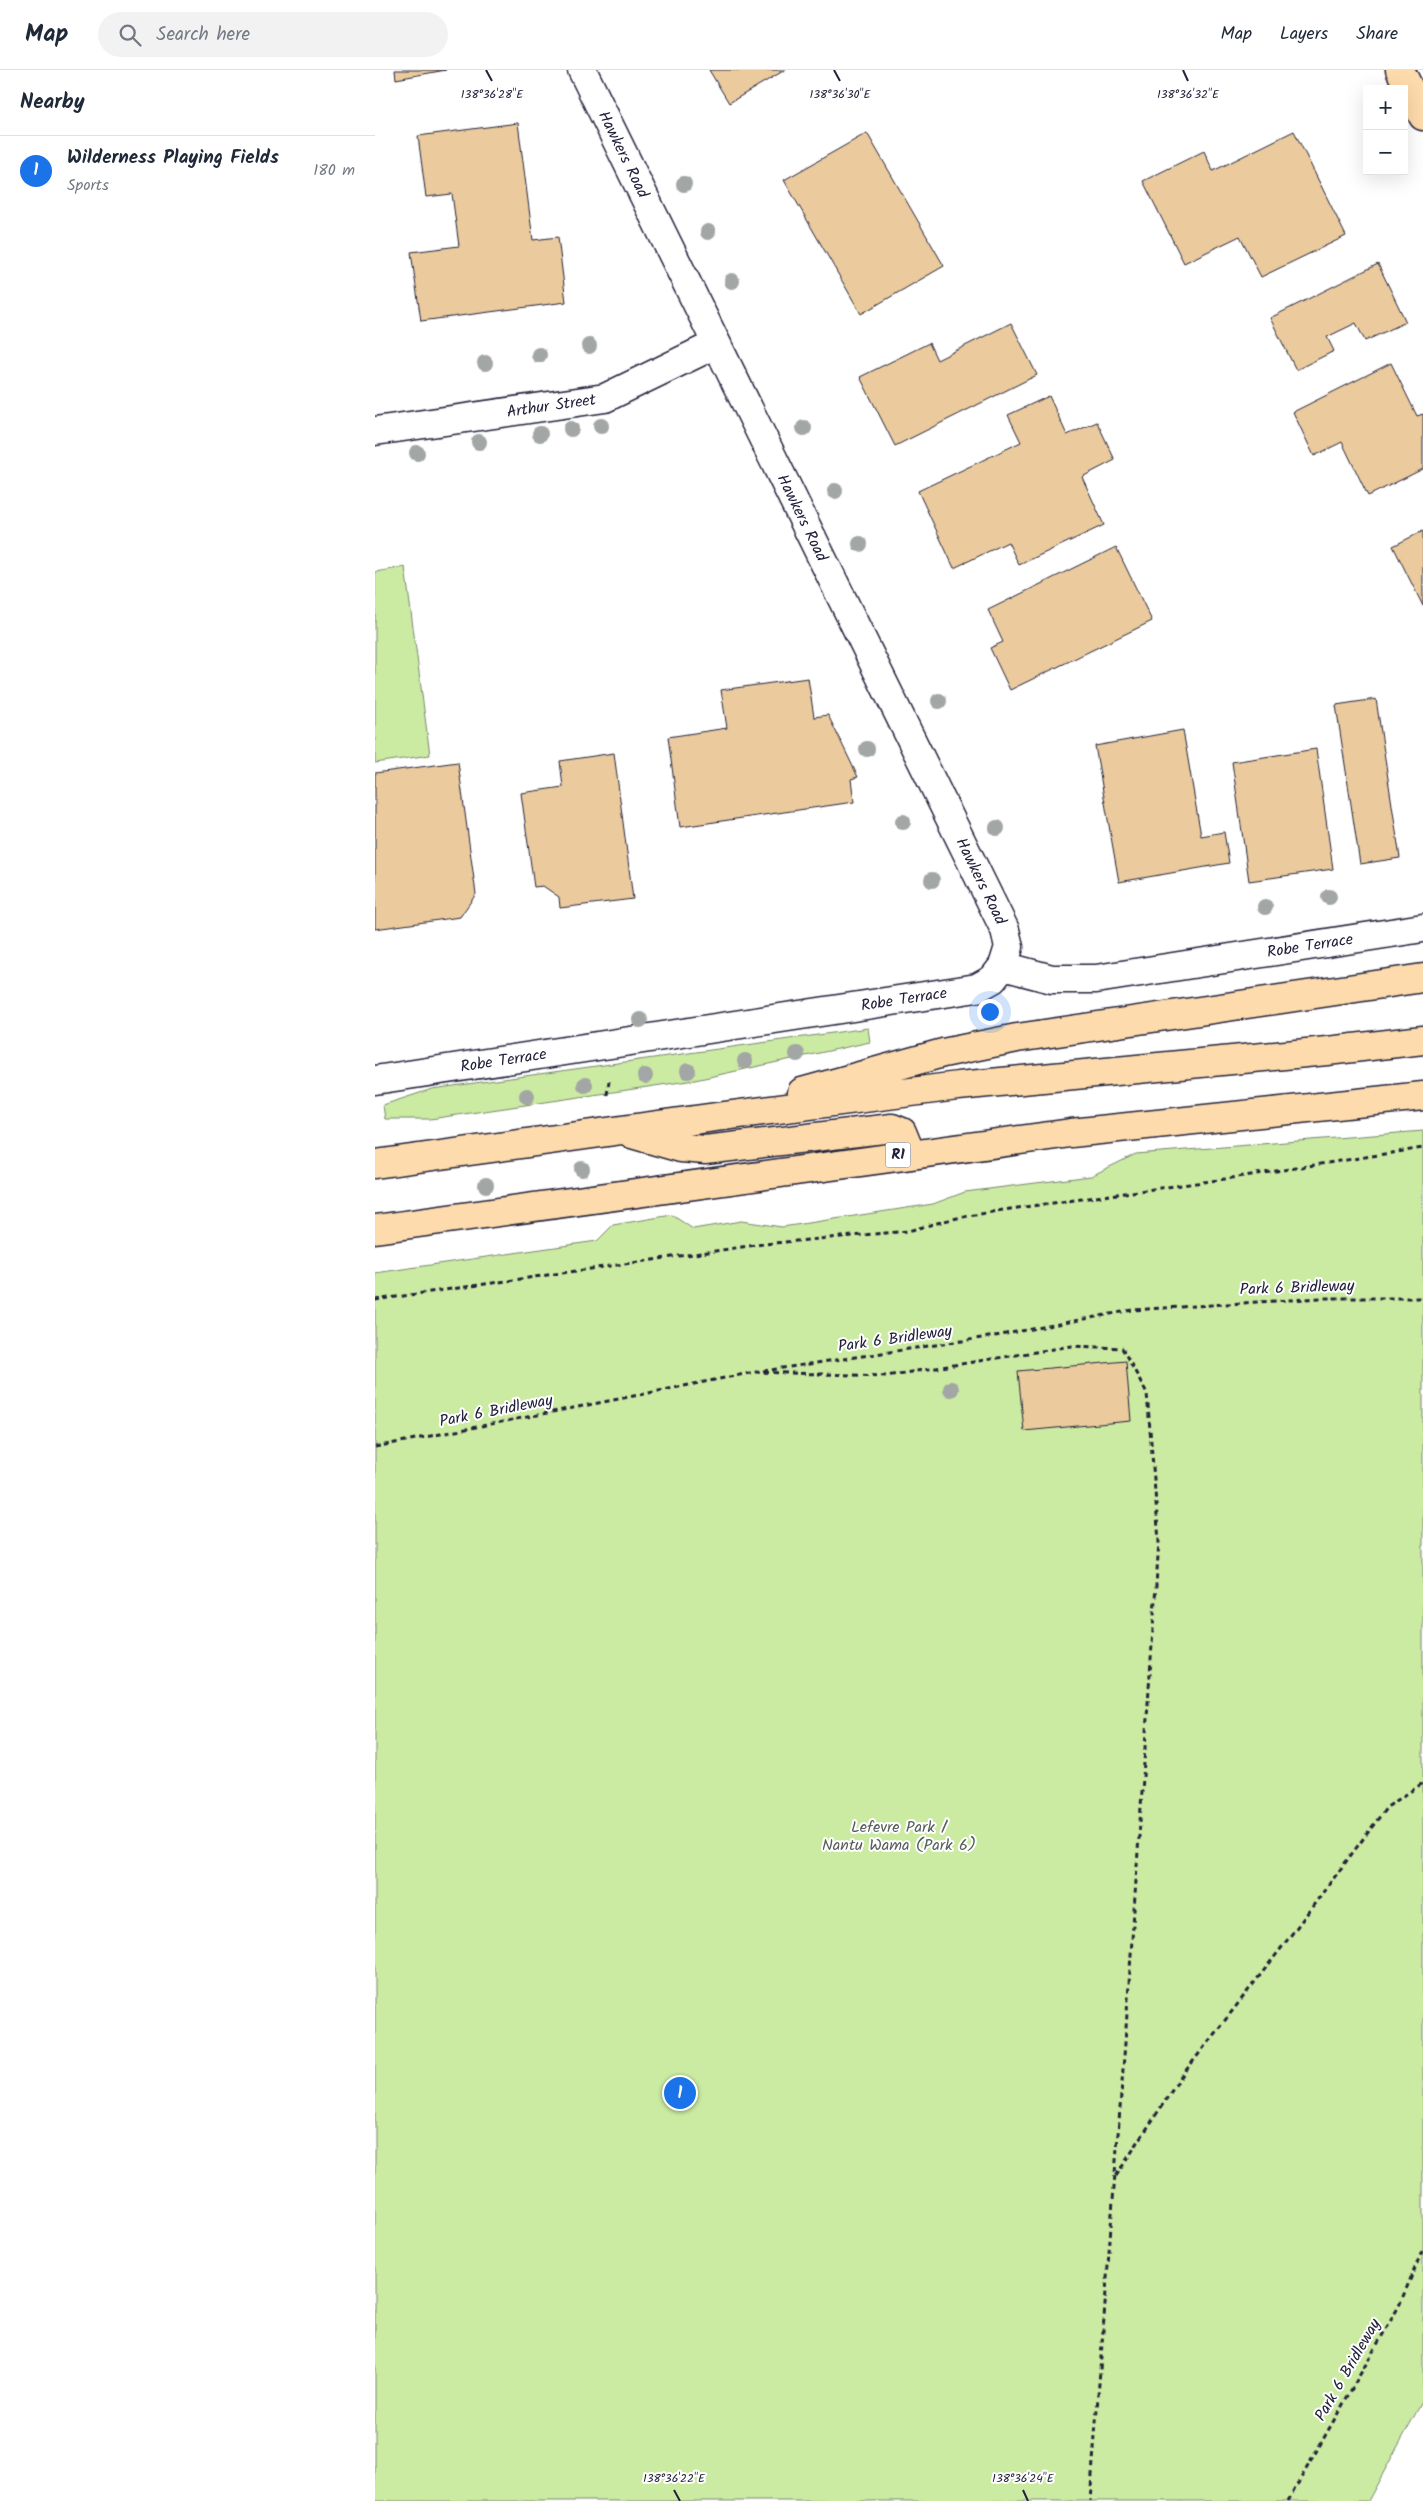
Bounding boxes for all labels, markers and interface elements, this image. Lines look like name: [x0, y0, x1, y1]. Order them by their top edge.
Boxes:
search box: [98, 12, 448, 57]
text: Map: [25, 15, 68, 54]
text: Search here: [156, 20, 250, 50]
text: Map: [1221, 20, 1252, 49]
text: Layers: [1280, 20, 1328, 49]
text: Share: [1356, 20, 1398, 49]
icon: search: [116, 21, 144, 49]
text: 138°36'28"E: [461, 85, 524, 104]
text: 138°36'30"E: [809, 85, 871, 104]
text: 138°36'32"E: [1157, 85, 1220, 104]
map controls: [1363, 85, 1408, 175]
button: +: [1363, 85, 1408, 130]
text: Nearby: [20, 86, 85, 119]
street label: Hawkers Road: [591, 106, 656, 203]
button: −: [1363, 130, 1408, 175]
text: Wilderness Playing Fields: [67, 143, 279, 173]
text: 1: [34, 158, 38, 183]
text: 180 m: [313, 158, 355, 183]
text: Sports: [67, 173, 109, 198]
street label: Arthur Street: [505, 387, 598, 424]
street label: Hawkers Road: [770, 470, 835, 567]
street label: Hawkers Road: [949, 833, 1013, 930]
street label: Robe Terrace: [1265, 927, 1355, 965]
street label: Robe Terrace: [859, 980, 949, 1018]
your location: [977, 999, 1003, 1025]
street label: Robe Terrace: [459, 1041, 548, 1079]
road number: R1: [885, 1142, 911, 1168]
street label: Park 6 Bridleway: [1239, 1273, 1355, 1302]
street label: Park 6 Bridleway: [836, 1319, 954, 1359]
street label: Park 6 Bridleway: [437, 1388, 555, 1434]
park label: Lefevre Park / Nantu Wama (Park 6): [822, 1815, 976, 1858]
pin: 1: [664, 2074, 696, 2112]
street label: Park 6 Bridleway: [1308, 2314, 1388, 2426]
text: 138°36'22"E: [643, 2469, 706, 2488]
text: 138°36'24"E: [992, 2469, 1055, 2488]

